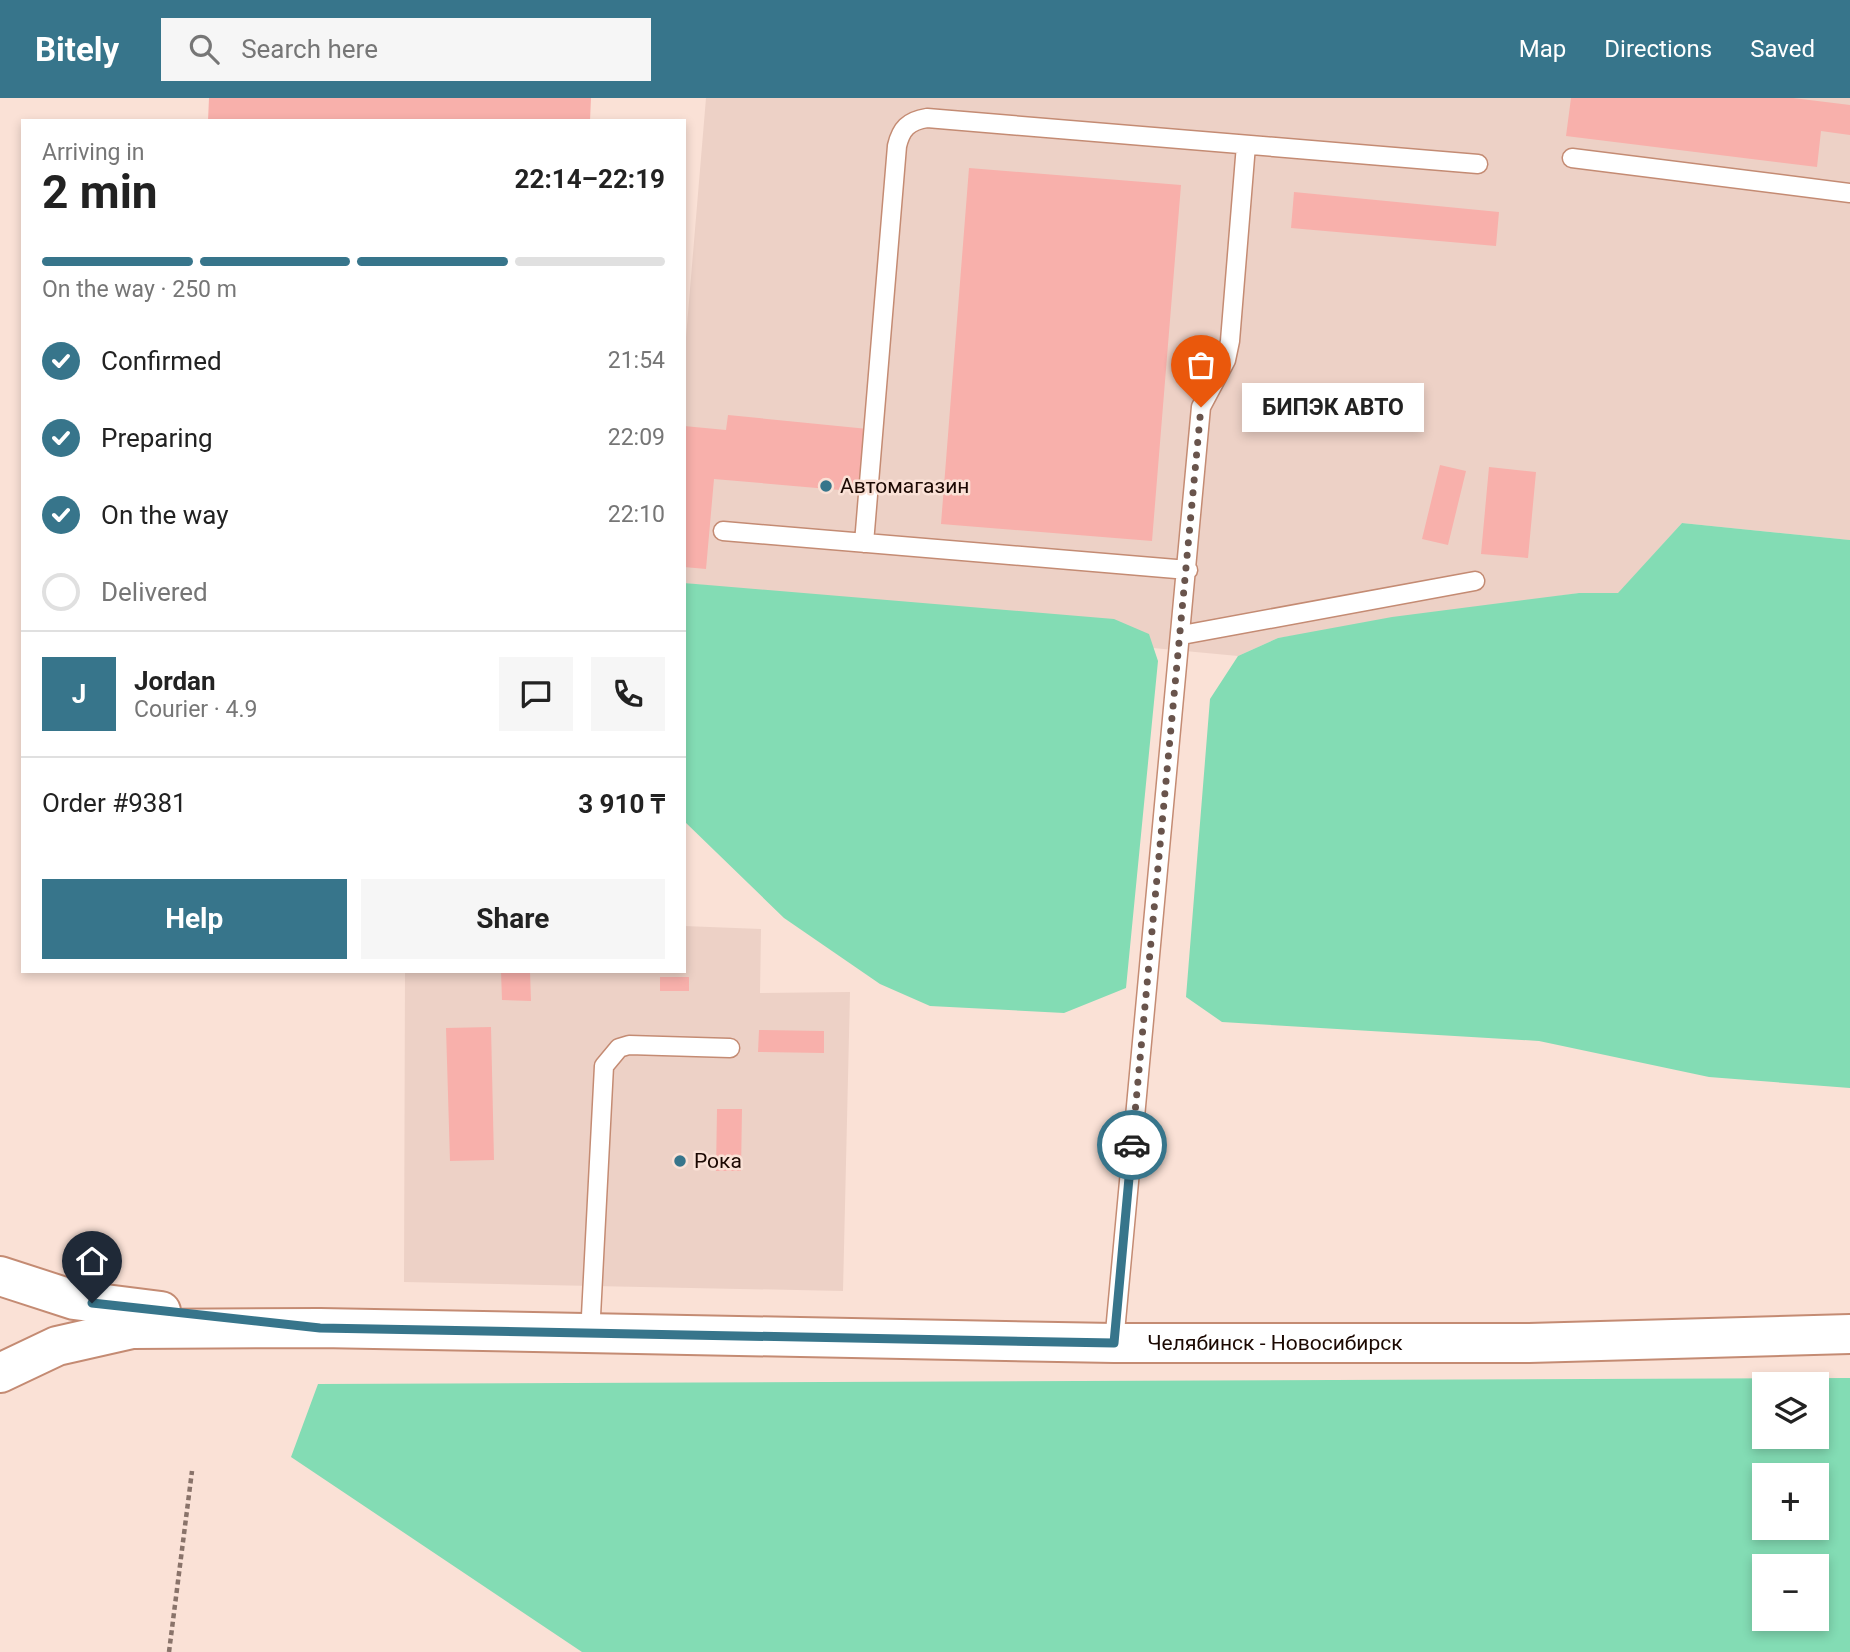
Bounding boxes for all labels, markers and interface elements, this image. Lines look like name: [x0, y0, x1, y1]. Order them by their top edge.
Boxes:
search box: [161, 18, 651, 81]
text: Bitely: [35, 30, 119, 69]
icon: search: [185, 30, 223, 68]
text: Search here: [241, 34, 378, 64]
text: Map: [1519, 35, 1566, 63]
text: Directions: [1604, 35, 1712, 63]
text: Saved: [1750, 35, 1815, 63]
text: Arriving in: [42, 139, 145, 166]
text: 22:14–22:19: [515, 164, 665, 194]
text: 2 min: [42, 165, 158, 219]
text: On the way · 250 m: [42, 276, 237, 303]
pin: [1171, 335, 1231, 407]
icon: check: [42, 342, 80, 380]
text: Confirmed: [101, 346, 222, 376]
icon: bag: [1182, 346, 1220, 384]
text: 21:54: [608, 347, 665, 374]
callout: БИПЭК АВТО: [1243, 382, 1425, 432]
text: БИПЭК АВТО: [1262, 394, 1404, 421]
icon: check: [42, 419, 80, 457]
text: Preparing: [101, 423, 213, 453]
text: 22:09: [608, 424, 665, 451]
place label: Автомагазин: [840, 474, 969, 498]
marker: Автомагазин: [818, 478, 834, 494]
icon: check: [42, 496, 80, 534]
text: On the way: [101, 500, 229, 530]
text: 22:10: [608, 501, 665, 528]
text: Delivered: [101, 577, 208, 607]
button: chat: [499, 657, 573, 731]
button: phone: [591, 657, 665, 731]
text: Jordan: [134, 666, 216, 696]
text: J: [72, 679, 86, 709]
text: Courier · 4.9: [134, 696, 257, 723]
text: Order #9381: [42, 788, 187, 818]
text: 3 910 ₸: [578, 789, 665, 819]
button: Help: [42, 879, 347, 959]
button: Share: [361, 879, 665, 959]
courier: [1097, 1110, 1167, 1180]
icon: car: [1113, 1126, 1151, 1164]
place label: Рока: [694, 1149, 742, 1173]
marker: Рока: [672, 1153, 688, 1169]
pin: [62, 1231, 122, 1303]
icon: home: [73, 1242, 111, 1280]
street label: Челябинск - Новосибирск: [1147, 1331, 1403, 1355]
map controls: [1752, 1372, 1829, 1631]
button: layers: [1752, 1372, 1829, 1449]
button: +: [1752, 1463, 1829, 1540]
button: −: [1752, 1554, 1829, 1631]

